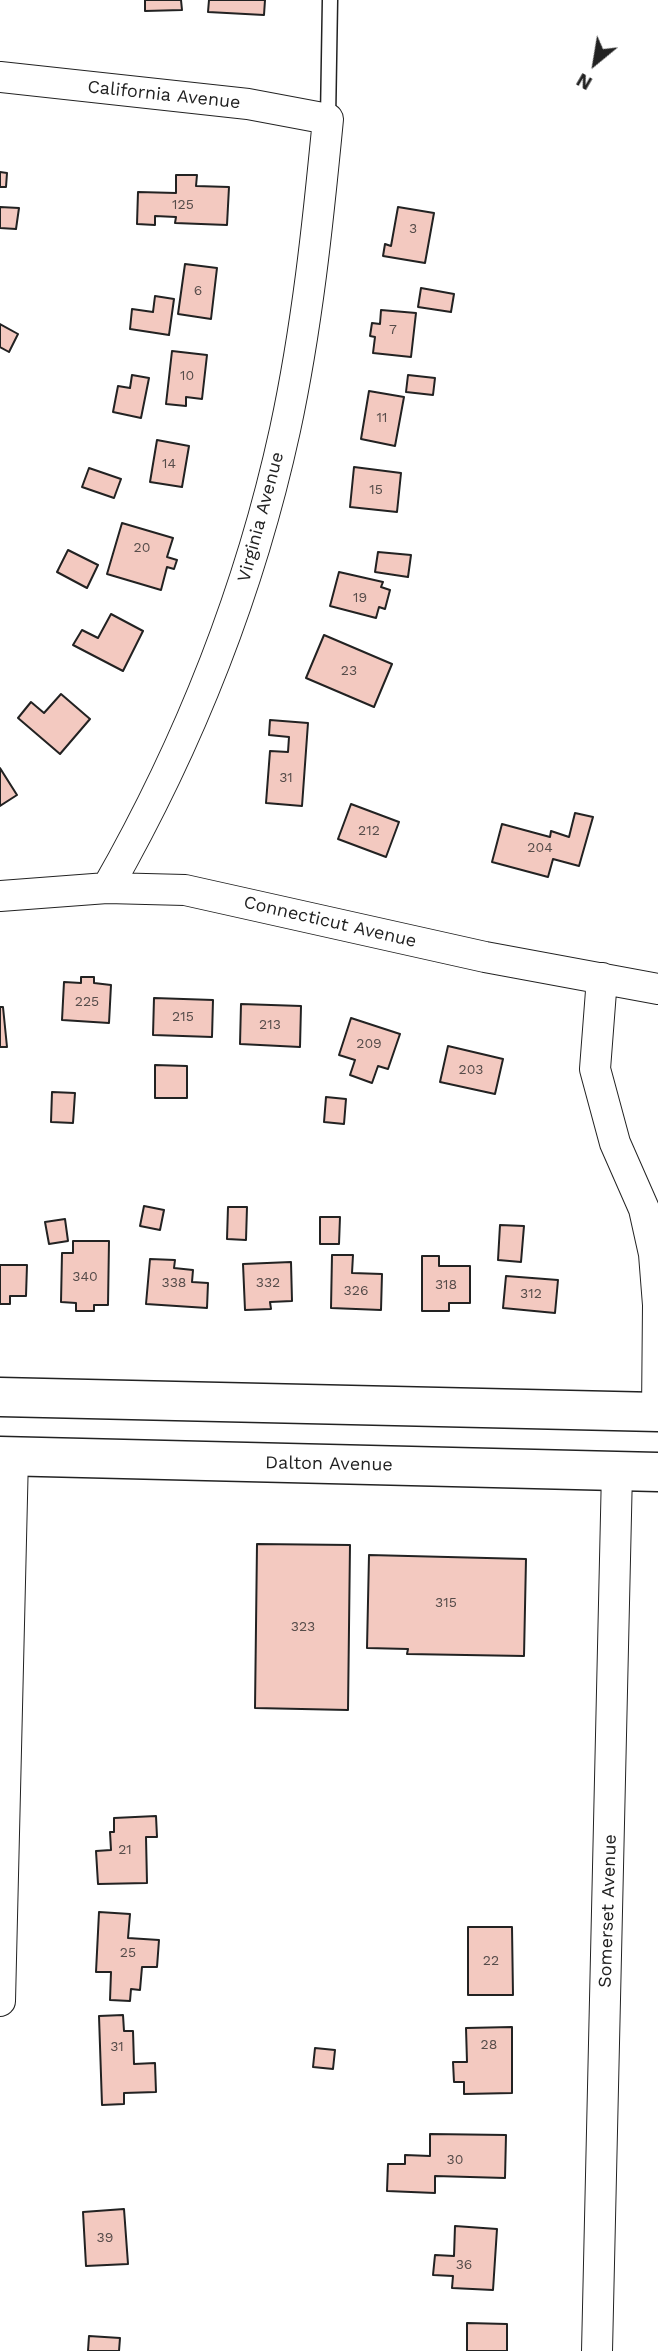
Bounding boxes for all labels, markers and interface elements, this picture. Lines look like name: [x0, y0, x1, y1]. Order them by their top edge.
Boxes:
north arrow: [560, 28, 630, 98]
text: N: [572, 68, 596, 95]
street label: California Avenue: [86, 76, 242, 114]
house number: 125: [172, 197, 194, 213]
house number: 3: [409, 221, 417, 237]
house number: 6: [194, 283, 202, 299]
house number: 7: [389, 322, 397, 338]
house number: 10: [180, 368, 194, 384]
house number: 11: [377, 410, 387, 426]
street label: Virginia Avenue: [233, 450, 289, 584]
house number: 14: [162, 456, 176, 472]
house number: 15: [369, 482, 383, 498]
house number: 20: [134, 540, 150, 556]
house number: 19: [353, 590, 367, 606]
house number: 23: [341, 663, 357, 679]
house number: 31: [279, 770, 293, 786]
house number: 212: [358, 823, 380, 839]
house number: 204: [527, 840, 553, 856]
street label: Connecticut Avenue: [241, 892, 419, 952]
house number: 225: [75, 994, 99, 1010]
house number: 215: [172, 1009, 194, 1025]
house number: 213: [259, 1017, 281, 1033]
house number: 209: [356, 1036, 382, 1052]
house number: 203: [459, 1062, 483, 1078]
house number: 340: [72, 1269, 98, 1285]
house number: 338: [162, 1275, 186, 1291]
house number: 332: [256, 1275, 280, 1291]
house number: 318: [435, 1277, 457, 1293]
house number: 326: [344, 1283, 368, 1299]
house number: 312: [520, 1286, 542, 1302]
street label: Dalton Avenue: [265, 1452, 393, 1476]
house number: 315: [435, 1595, 457, 1611]
house number: 323: [291, 1619, 315, 1635]
street label: Somerset Avenue: [595, 1834, 621, 1988]
house number: 21: [118, 1842, 132, 1858]
house number: 25: [120, 1945, 136, 1961]
house number: 22: [483, 1953, 499, 1969]
house number: 28: [481, 2037, 497, 2053]
house number: 31: [110, 2039, 124, 2055]
house number: 30: [447, 2152, 463, 2168]
house number: 39: [97, 2230, 113, 2246]
house number: 36: [456, 2257, 472, 2273]

